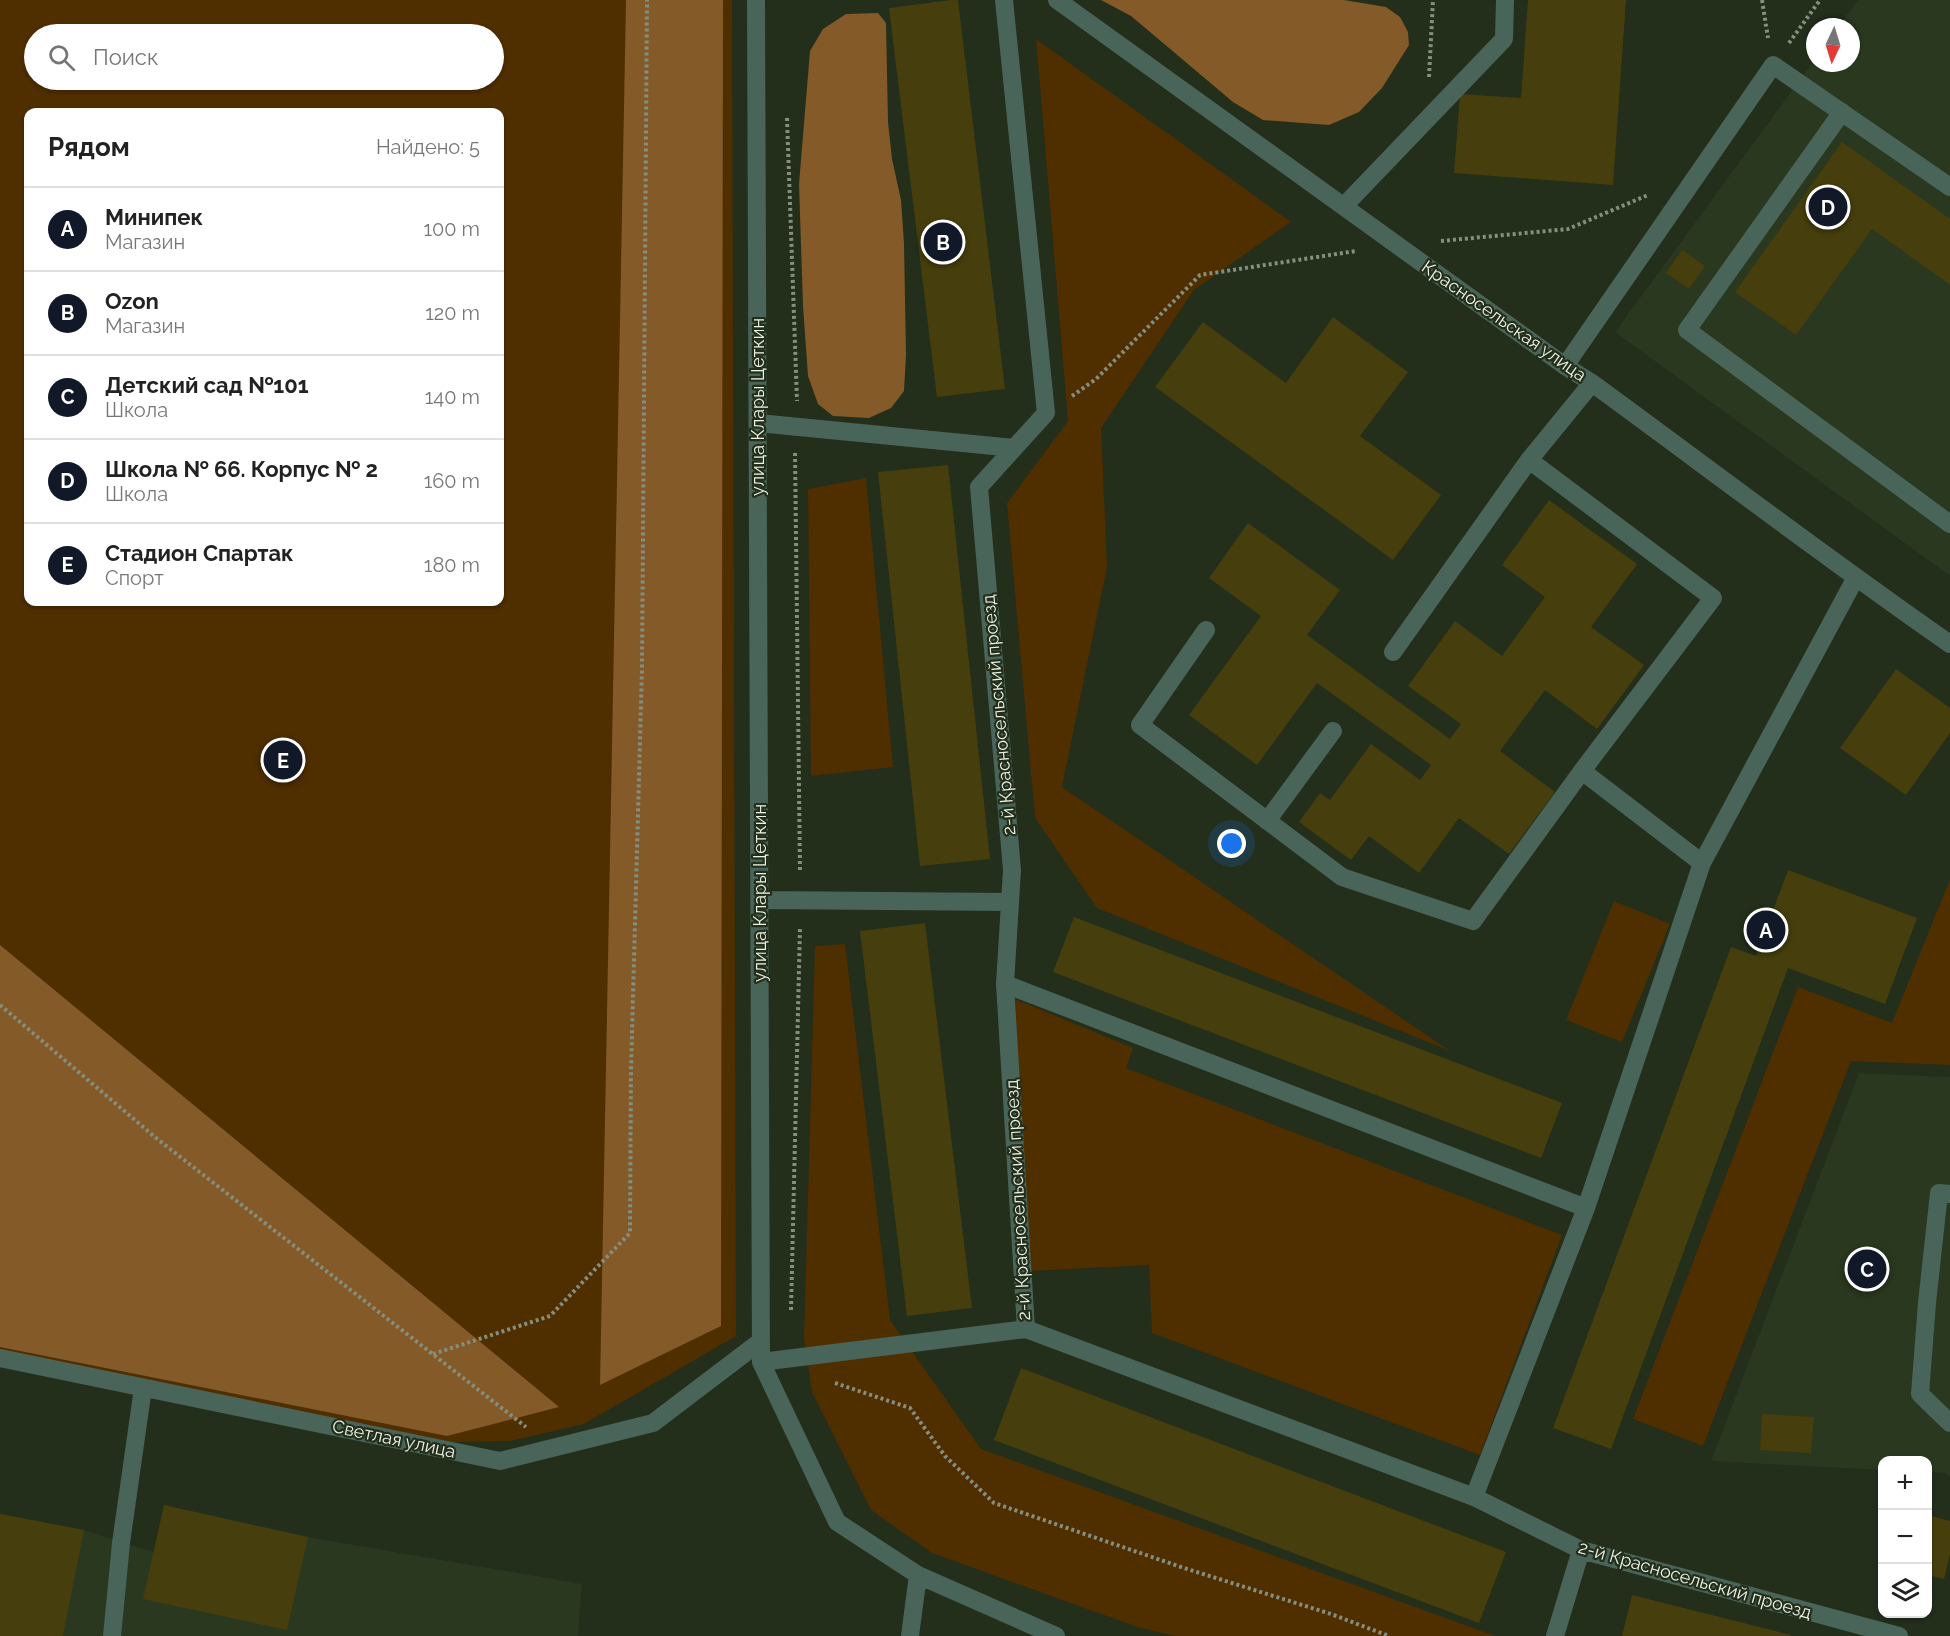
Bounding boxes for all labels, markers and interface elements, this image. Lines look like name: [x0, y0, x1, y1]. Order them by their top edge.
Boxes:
north arrow: [1806, 18, 1860, 72]
search box: [24, 24, 504, 90]
icon: search: [45, 41, 78, 74]
text: Поиск: [93, 44, 158, 70]
text: Рядом: [48, 132, 130, 162]
text: Найдено: 5: [376, 135, 480, 159]
pin: D: [1808, 184, 1848, 230]
text: Минипек: [105, 204, 203, 230]
text: A: [61, 217, 74, 241]
text: 100 m: [423, 217, 480, 241]
pin: B: [924, 220, 962, 264]
text: Магазин: [105, 230, 185, 254]
street label: Красносельская улица: [1418, 256, 1591, 385]
text: Ozon: [105, 288, 159, 314]
text: B: [61, 301, 74, 325]
text: 120 m: [425, 301, 480, 325]
text: Магазин: [105, 314, 185, 338]
street label: улица Клары Цеткин: [747, 318, 768, 496]
text: Детский сад №101: [105, 372, 309, 398]
text: C: [61, 385, 74, 409]
text: 140 m: [425, 385, 480, 409]
text: Школа: [105, 398, 168, 422]
text: Школа № 66. Корпус № 2: [105, 456, 378, 482]
text: D: [60, 469, 75, 493]
text: 160 m: [424, 469, 480, 493]
text: Школа: [105, 482, 168, 506]
text: Стадион Спартак: [105, 540, 294, 566]
text: E: [61, 553, 74, 577]
text: 180 m: [424, 553, 480, 577]
text: Спорт: [105, 566, 164, 590]
street label: 2-й Красносельский проезд: [978, 594, 1019, 836]
pin: E: [264, 738, 302, 783]
street label: улица Клары Цеткин: [749, 804, 770, 982]
your location: [1217, 829, 1246, 858]
pin: A: [1746, 908, 1786, 952]
street label: 2-й Красносельский проезд: [1001, 1079, 1034, 1321]
pin: C: [1848, 1246, 1886, 1292]
street label: Светлая улица: [331, 1415, 458, 1462]
map controls: [1878, 1456, 1932, 1618]
button: +: [1878, 1456, 1932, 1510]
button: −: [1878, 1510, 1932, 1564]
street label: 2-й Красносельский проезд: [1576, 1536, 1814, 1623]
button: layers: [1878, 1564, 1932, 1618]

